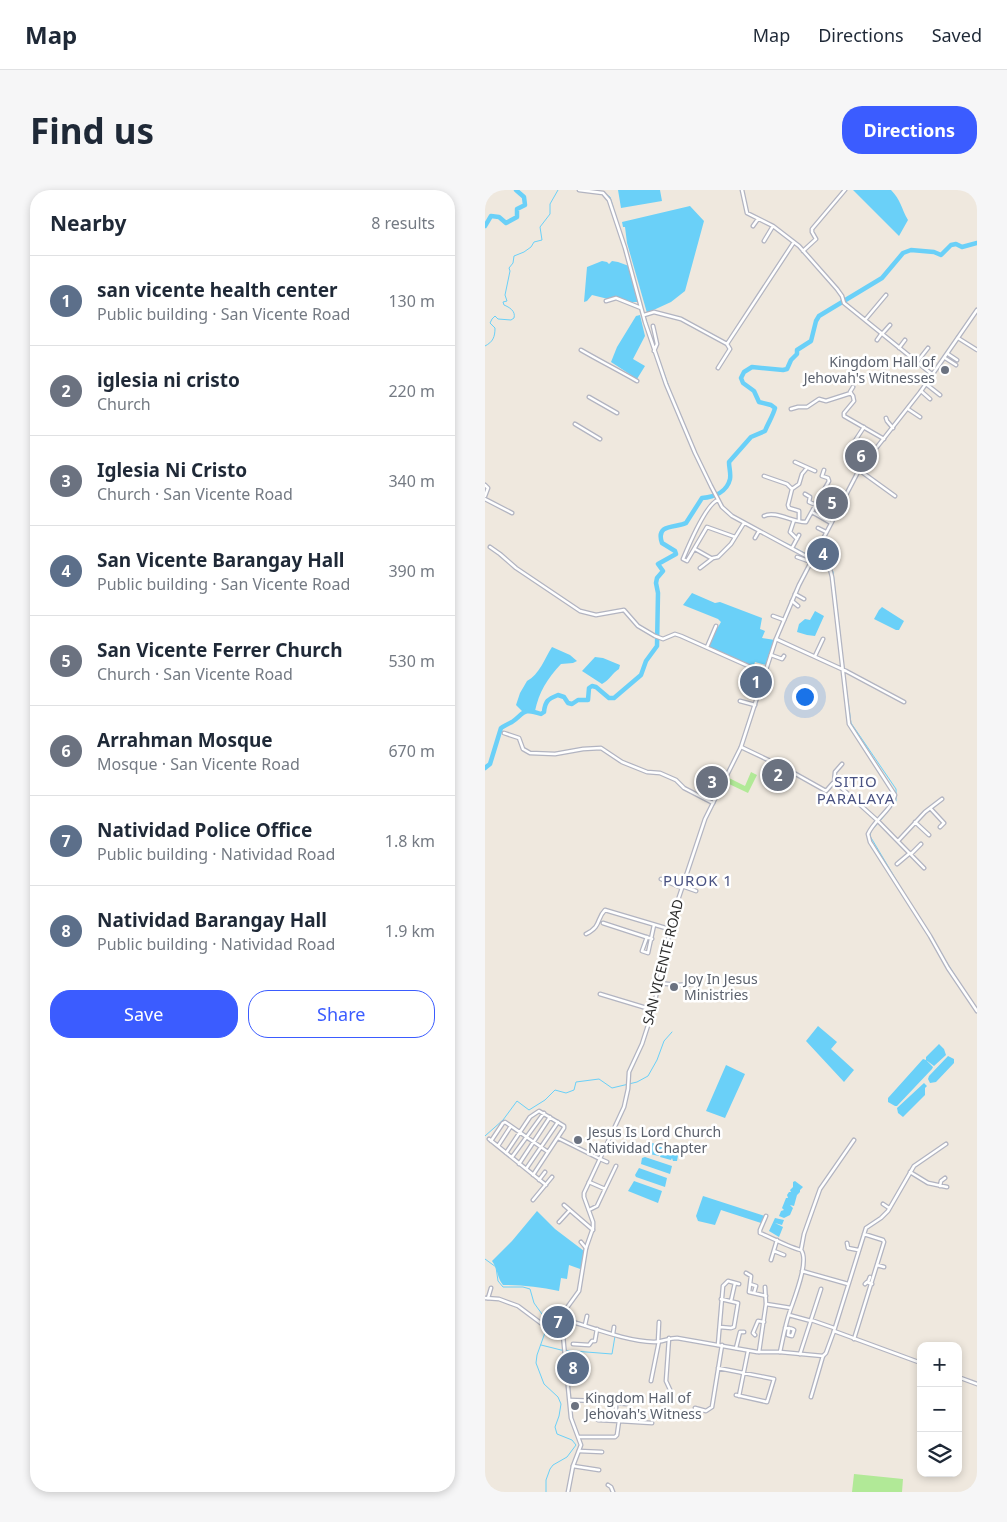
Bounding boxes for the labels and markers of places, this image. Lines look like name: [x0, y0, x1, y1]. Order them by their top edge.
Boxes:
place label: Kingdom Hall of Jehovah's Witnesses: [802, 352, 936, 387]
marker: Kingdom Hall of Jehovah's Witnesses: [939, 364, 951, 376]
pin: 6: [845, 437, 877, 475]
pin: 5: [816, 484, 848, 522]
pin: 4: [807, 535, 839, 573]
pin: 1: [740, 663, 772, 701]
pin: 2: [762, 756, 794, 794]
pin: 3: [696, 763, 728, 801]
place label: Joy In Jesus Ministries: [682, 969, 758, 1004]
marker: Joy In Jesus Ministries: [668, 981, 680, 993]
place label: Jesus Is Lord Church Natividad Chapter: [586, 1122, 721, 1157]
marker: Jesus Is Lord Church Natividad Chapter: [572, 1134, 584, 1146]
pin: 7: [542, 1303, 574, 1341]
pin: 8: [557, 1349, 589, 1387]
place label: Kingdom Hall of Jehovah's Witness: [583, 1388, 702, 1423]
marker: Kingdom Hall of Jehovah's Witness: [569, 1400, 581, 1412]

